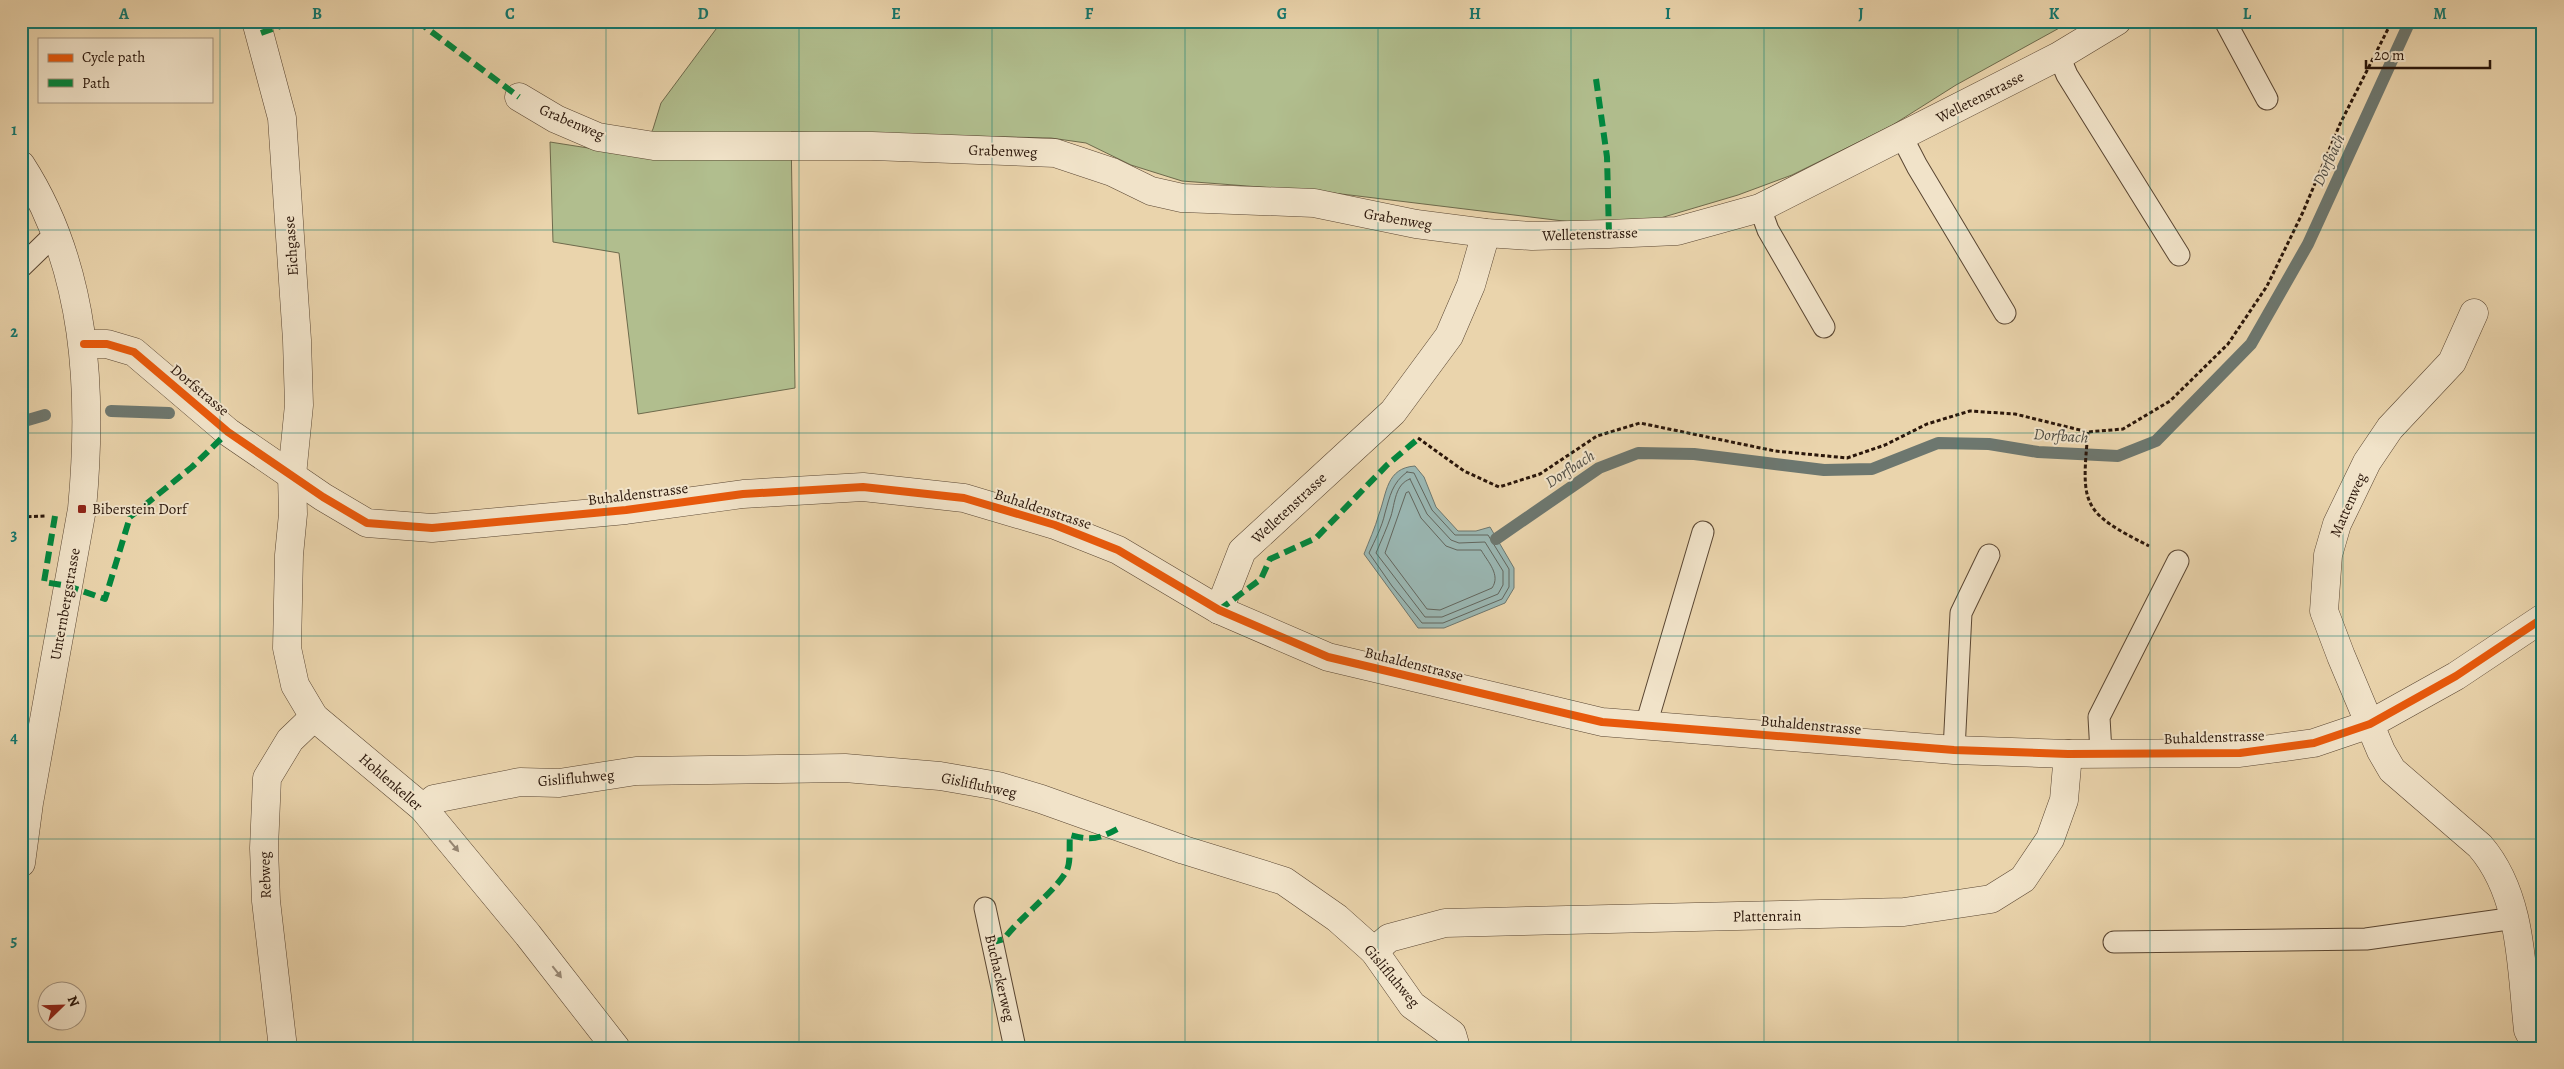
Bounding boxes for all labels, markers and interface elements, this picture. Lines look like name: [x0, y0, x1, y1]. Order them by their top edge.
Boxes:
text: A: [118, 3, 130, 25]
text: B: [312, 3, 322, 25]
text: C: [505, 3, 515, 25]
text: D: [697, 3, 709, 25]
text: E: [891, 3, 901, 25]
text: F: [1085, 3, 1094, 25]
text: G: [1277, 3, 1287, 25]
text: H: [1469, 3, 1481, 25]
text: I: [1665, 3, 1671, 25]
text: J: [1858, 3, 1864, 25]
text: K: [2049, 3, 2060, 25]
text: L: [2243, 3, 2252, 25]
text: M: [2433, 3, 2447, 25]
legend: [38, 38, 212, 102]
scale bar: [2366, 38, 2490, 70]
text: 20 m: [2374, 45, 2405, 65]
text: Cycle path: [82, 47, 145, 67]
street label: Welletenstrasse: [1932, 66, 2027, 128]
text: Path: [82, 73, 110, 93]
street label: Grabenweg: [536, 99, 608, 145]
text: 1: [11, 119, 17, 141]
water label: Dorfbach: [2307, 130, 2351, 190]
street label: Grabenweg: [968, 140, 1038, 162]
street label: Grabenweg: [1362, 203, 1434, 235]
street label: Eichgasse: [279, 215, 303, 277]
street label: Welletenstrasse: [1541, 222, 1639, 246]
text: 2: [10, 321, 18, 343]
street label: Dorfstrasse: [166, 360, 234, 421]
water label: Dorfbach: [2033, 423, 2089, 449]
water label: Dorfbach: [1541, 445, 1599, 493]
street label: Welletenstrasse: [1246, 468, 1331, 549]
street label: Mattenweg: [2325, 469, 2371, 540]
street label: Buhaldenstrasse: [587, 478, 690, 510]
street label: Buhaldenstrasse: [992, 484, 1094, 534]
place label: Biberstein Dorf: [92, 499, 189, 519]
marker: Biberstein Dorf: [76, 503, 88, 515]
text: 3: [11, 524, 18, 546]
street label: Unternbergstrasse: [45, 546, 85, 662]
street label: Buhaldenstrasse: [1363, 642, 1466, 686]
street label: Buhaldenstrasse: [1760, 711, 1862, 739]
street label: Buhaldenstrasse: [2163, 725, 2265, 749]
text: 4: [10, 727, 18, 749]
street label: Hohlenkeller: [355, 749, 427, 816]
street label: Gislifluhweg: [537, 765, 616, 791]
street label: Gislifluhweg: [939, 767, 1019, 803]
one-way arrow: [449, 839, 460, 852]
street label: Rebweg: [254, 851, 276, 899]
street label: Plattenrain: [1732, 905, 1802, 927]
text: 5: [11, 930, 18, 952]
street label: Buchackerweg: [980, 932, 1020, 1024]
street label: Gislifluhweg: [1360, 940, 1425, 1012]
one-way arrow: [552, 965, 562, 979]
north arrow: [38, 982, 88, 1032]
text: N: [63, 993, 84, 1010]

